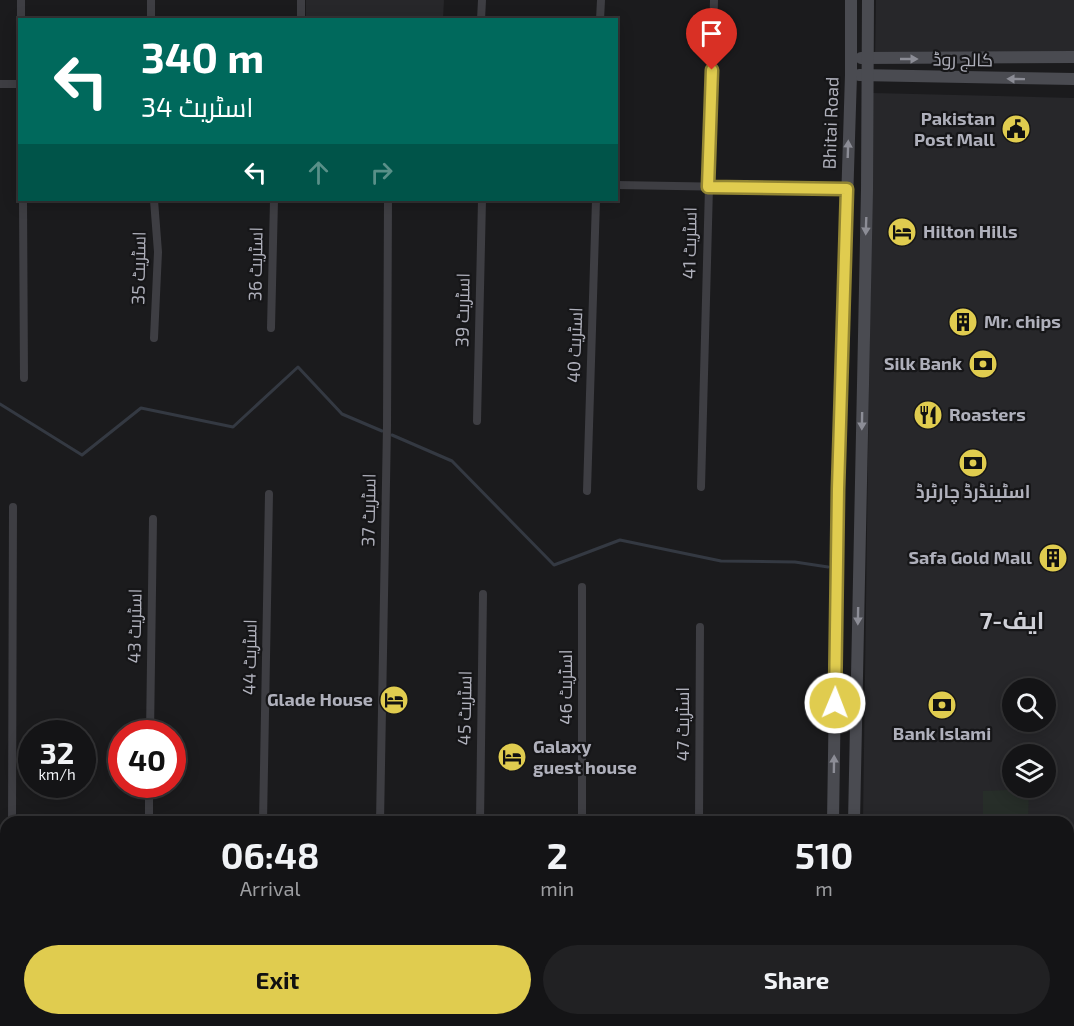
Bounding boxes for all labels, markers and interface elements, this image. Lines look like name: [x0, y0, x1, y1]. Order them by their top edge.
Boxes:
pin: [686, 8, 737, 70]
icon: arrive: [695, 17, 728, 50]
text: 340 m: [141, 31, 264, 81]
icon: left: [42, 42, 120, 120]
street label: کالج روڈ: [933, 47, 993, 73]
one-way arrow: [900, 54, 919, 64]
one-way arrow: [1006, 74, 1025, 84]
street label: Bhitai Road: [817, 76, 843, 170]
text: اسٹریٹ 34: [141, 90, 254, 122]
place label: Pakistan Post Mall: [914, 107, 995, 150]
public building icon: Pakistan Post Mall: [1000, 113, 1032, 145]
one-way arrow: [844, 139, 853, 158]
icon: left: [239, 156, 272, 189]
icon: ahead: [302, 156, 335, 189]
icon: right: [365, 156, 398, 189]
street label: اسٹریٹ 41: [677, 207, 702, 279]
hotel icon: Hilton Hills: [886, 216, 918, 248]
one-way arrow: [862, 217, 871, 236]
place label: Hilton Hills: [923, 220, 1018, 242]
street label: اسٹریٹ 36: [243, 227, 268, 301]
street label: اسٹریٹ 35: [126, 231, 151, 305]
street label: اسٹریٹ 39: [450, 273, 475, 347]
building icon: Mr. chips: [947, 306, 979, 338]
street label: اسٹریٹ 40: [562, 307, 587, 383]
place label: Mr. chips: [984, 310, 1061, 332]
bank icon: Silk Bank: [967, 348, 999, 380]
place label: Silk Bank: [884, 352, 962, 374]
restaurant icon: Roasters: [912, 399, 944, 431]
place label: Roasters: [949, 403, 1026, 425]
one-way arrow: [857, 412, 867, 431]
bank icon: اسٹینڈرڈ چارٹرڈ: [957, 447, 989, 479]
street label: اسٹریٹ 37: [356, 473, 381, 547]
place label: اسٹینڈرڈ چارٹرڈ: [916, 480, 1030, 504]
building icon: Safa Gold Mall: [1037, 542, 1069, 574]
place label: Safa Gold Mall: [908, 546, 1032, 568]
street label: اسٹریٹ 43: [122, 588, 147, 664]
district label: ایف-7: [980, 605, 1044, 634]
one-way arrow: [854, 607, 863, 626]
street label: اسٹریٹ 44: [237, 619, 262, 695]
street label: اسٹریٹ 46: [554, 649, 577, 725]
street label: اسٹریٹ 45: [452, 670, 477, 746]
position arrow: [803, 671, 867, 735]
map controls: [1002, 678, 1056, 798]
button: search: [1002, 678, 1056, 732]
hotel icon: Glade House: [378, 684, 410, 716]
street label: اسٹریٹ 47: [671, 687, 694, 761]
place label: Glade House: [267, 688, 373, 710]
bank icon: Bank Islami: [926, 689, 958, 721]
speed limit sign: 40: [108, 720, 186, 798]
place label: Bank Islami: [893, 722, 991, 744]
text: 32: [40, 734, 74, 770]
place label: Galaxy guest house: [533, 735, 637, 778]
hotel icon: Galaxy guest house: [496, 741, 528, 773]
button: layers: [1002, 744, 1056, 798]
one-way arrow: [829, 754, 839, 773]
text: km/h: [38, 765, 76, 783]
text: 06:48: [221, 833, 319, 876]
text: 2: [547, 833, 568, 876]
text: 510: [795, 833, 853, 876]
text: Arrival: [240, 876, 301, 900]
text: min: [540, 876, 574, 900]
text: m: [815, 876, 833, 900]
button: Exit: [24, 945, 531, 1014]
button: Share: [543, 945, 1050, 1014]

